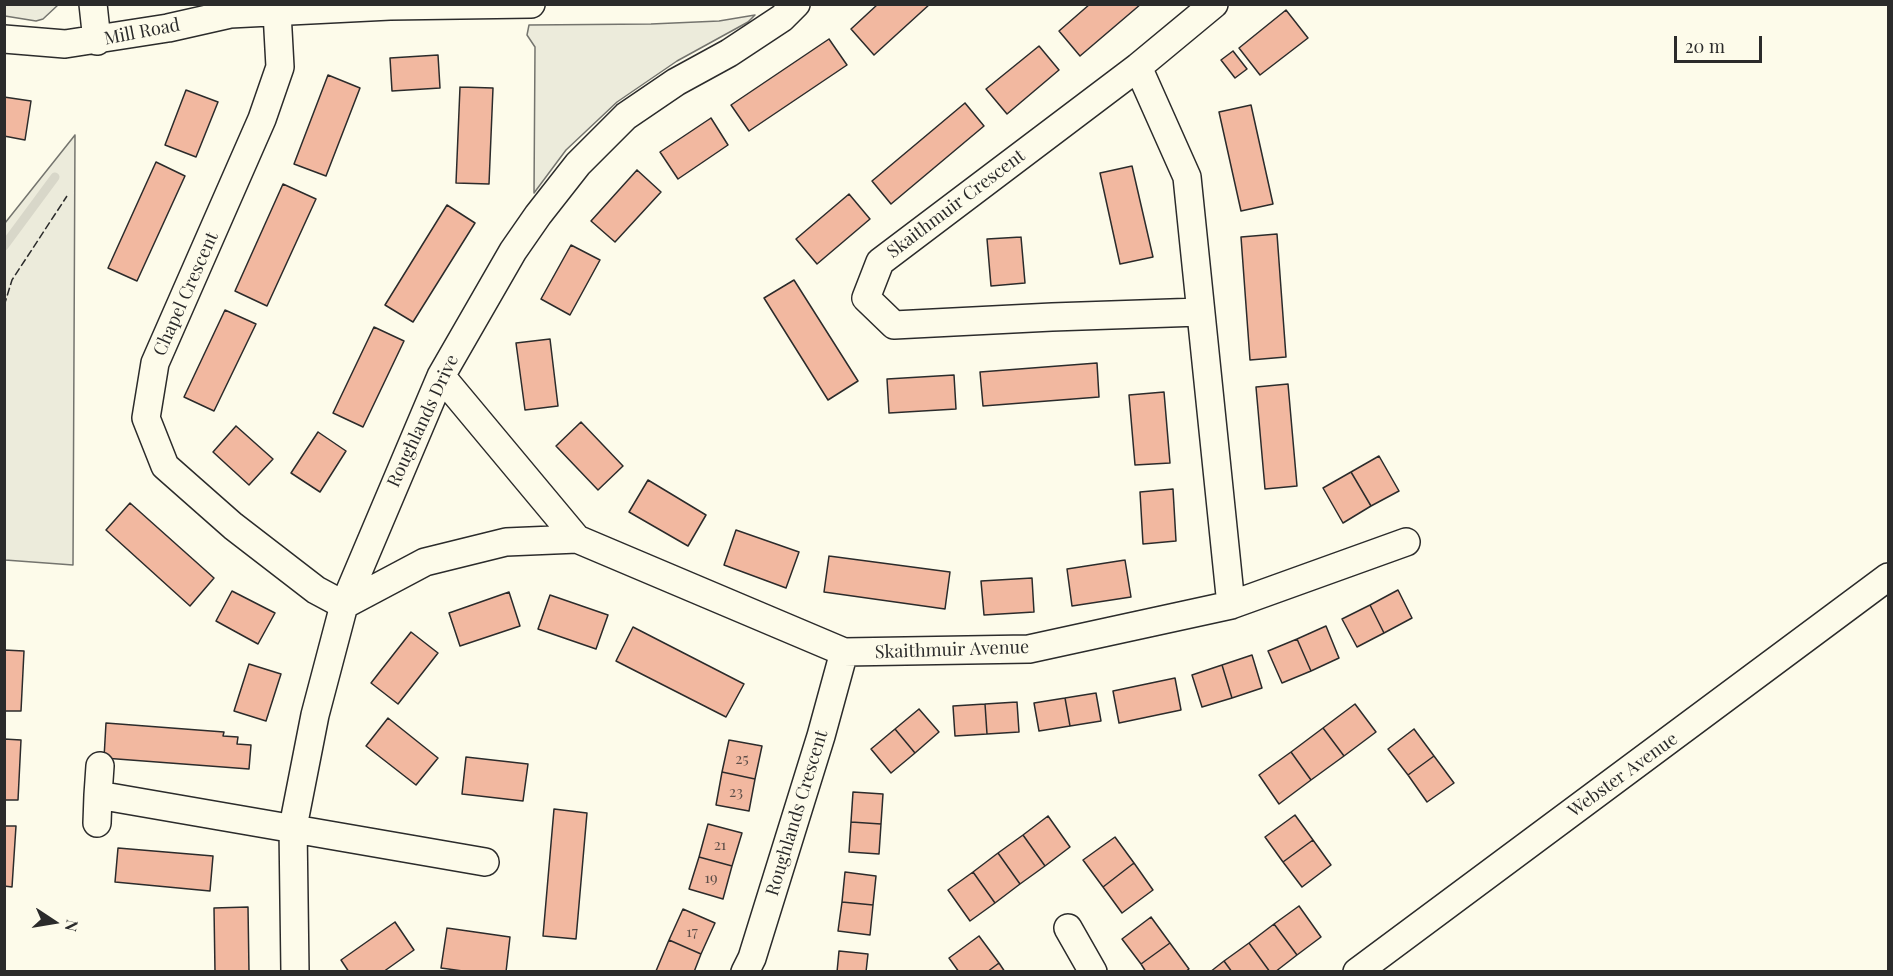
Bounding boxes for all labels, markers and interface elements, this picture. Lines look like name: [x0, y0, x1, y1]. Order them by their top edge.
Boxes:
street label: Mill Road: [102, 14, 182, 50]
scale bar: [1677, 24, 1766, 62]
text: 20 m: [1685, 34, 1725, 58]
street label: Skaithmuir Crescent: [883, 145, 1029, 263]
street label: Chapel Crescent: [149, 229, 223, 359]
street label: Roughlands Drive: [383, 351, 463, 491]
street label: Skaithmuir Avenue: [875, 637, 1029, 663]
street label: Roughlands Crescent: [762, 728, 832, 898]
street label: Webster Avenue: [1564, 728, 1682, 822]
house number: 25: [735, 750, 749, 768]
house number: 23: [729, 783, 743, 801]
house number: 21: [714, 836, 726, 854]
house number: 19: [704, 869, 718, 887]
north arrow: [24, 892, 84, 952]
text: N: [61, 918, 84, 934]
house number: 17: [686, 923, 698, 941]

